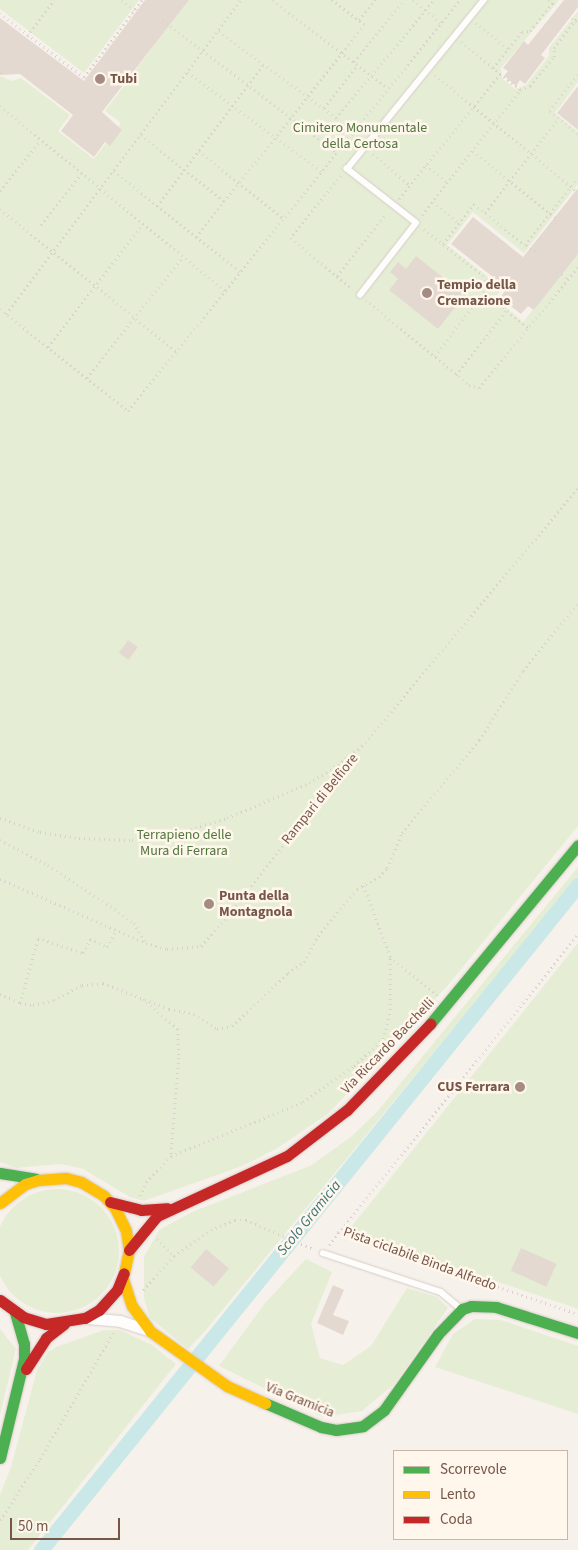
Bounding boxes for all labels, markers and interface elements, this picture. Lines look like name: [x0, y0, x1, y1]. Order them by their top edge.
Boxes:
place label: Tubi: [110, 71, 137, 87]
marker: Tubi: [94, 73, 106, 85]
park label: Cimitero Monumentale della Certosa: [293, 120, 427, 152]
place label: Tempio della Cremazione: [437, 277, 516, 310]
marker: Tempio della Cremazione: [421, 287, 433, 299]
street label: Rampari di Belfiore: [278, 750, 362, 848]
park label: Terrapieno delle Mura di Ferrara: [137, 827, 231, 860]
place label: Punta della Montagnola: [219, 888, 293, 920]
marker: Punta della Montagnola: [203, 898, 215, 910]
street label: Via Riccardo Bacchelli: [338, 994, 438, 1098]
place label: CUS Ferrara: [437, 1079, 510, 1095]
marker: CUS Ferrara: [514, 1081, 526, 1093]
water label: Scolo Gramicia: [273, 1177, 345, 1259]
street label: Pista ciclabile Binda Alfredo: [341, 1223, 499, 1295]
street label: Via Gramicia: [263, 1379, 337, 1421]
legend: [393, 1450, 568, 1540]
text: Scorrevole: [440, 1459, 507, 1480]
text: Lento: [440, 1484, 476, 1505]
scale bar: [12, 1508, 122, 1540]
text: Coda: [440, 1509, 473, 1530]
text: 50 m: [18, 1516, 48, 1537]

